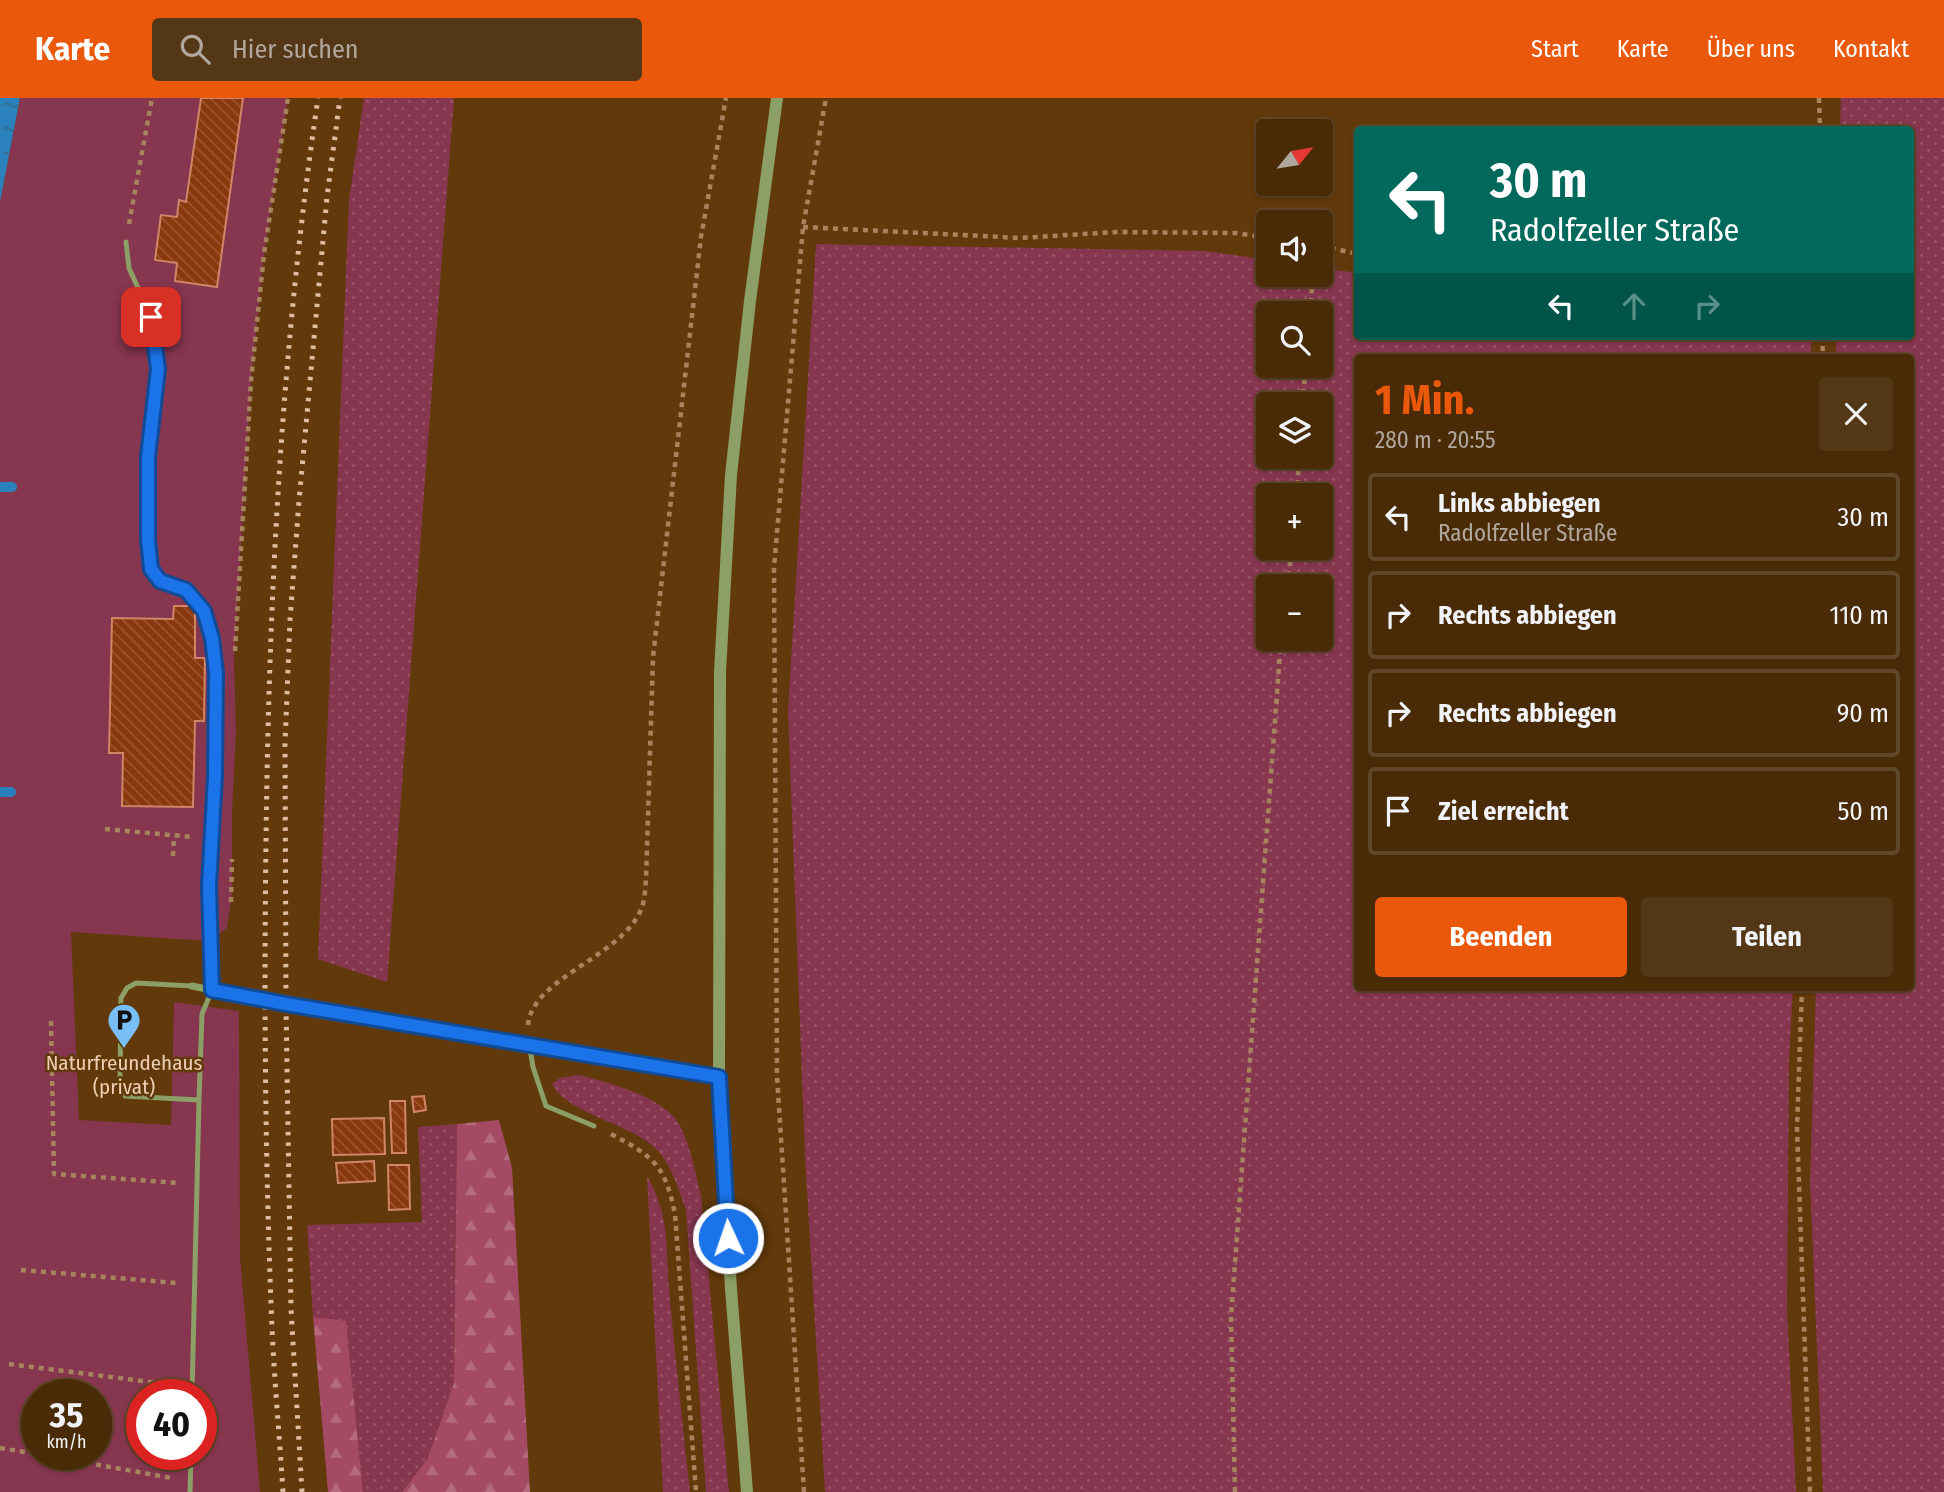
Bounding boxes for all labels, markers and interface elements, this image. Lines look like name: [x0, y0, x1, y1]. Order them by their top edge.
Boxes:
search box: [152, 18, 642, 81]
text: Karte: [35, 29, 110, 69]
icon: search: [176, 30, 214, 68]
text: Hier suchen: [232, 34, 359, 65]
text: Start: [1531, 35, 1579, 63]
text: Karte: [1617, 35, 1669, 63]
text: Über uns: [1707, 35, 1795, 63]
text: Kontakt: [1833, 35, 1909, 63]
north arrow: [1256, 119, 1334, 196]
map controls: [1256, 119, 1333, 651]
text: 30 m: [1490, 151, 1588, 210]
icon: left: [1375, 154, 1466, 245]
button: sound: [1256, 210, 1333, 287]
text: Radolfzeller Straße: [1490, 211, 1739, 249]
pin: [121, 287, 181, 347]
icon: left: [1542, 287, 1580, 325]
icon: ahead: [1615, 287, 1653, 325]
icon: right: [1688, 287, 1726, 325]
icon: arrive: [132, 298, 170, 336]
button: search: [1256, 301, 1333, 378]
text: 1 Min.: [1375, 375, 1474, 425]
button: close: [1819, 377, 1893, 451]
button: layers: [1256, 392, 1333, 469]
text: 280 m · 20:55: [1375, 426, 1496, 454]
button: +: [1256, 483, 1333, 560]
text: Links abbiegen: [1438, 488, 1601, 519]
icon: left: [1379, 498, 1417, 536]
text: 30 m: [1838, 502, 1889, 533]
text: Radolfzeller Straße: [1438, 519, 1617, 547]
button: −: [1256, 574, 1333, 651]
icon: right: [1379, 596, 1417, 634]
text: Rechts abbiegen: [1438, 600, 1617, 631]
text: 110 m: [1829, 600, 1889, 631]
icon: right: [1379, 694, 1417, 732]
text: Rechts abbiegen: [1438, 698, 1617, 729]
text: 90 m: [1837, 698, 1889, 729]
icon: arrive: [1379, 792, 1417, 830]
text: Ziel erreicht: [1438, 796, 1569, 827]
text: 50 m: [1837, 796, 1889, 827]
button: Beenden: [1375, 897, 1627, 977]
button: Teilen: [1641, 897, 1893, 977]
parking icon: Naturfreundehaus (privat): [105, 1001, 143, 1050]
place label: Naturfreundehaus (privat): [46, 1050, 202, 1100]
position arrow: [691, 1201, 765, 1275]
speed limit sign: 40: [126, 1379, 217, 1470]
text: 35: [50, 1394, 83, 1436]
text: km/h: [46, 1431, 87, 1453]

